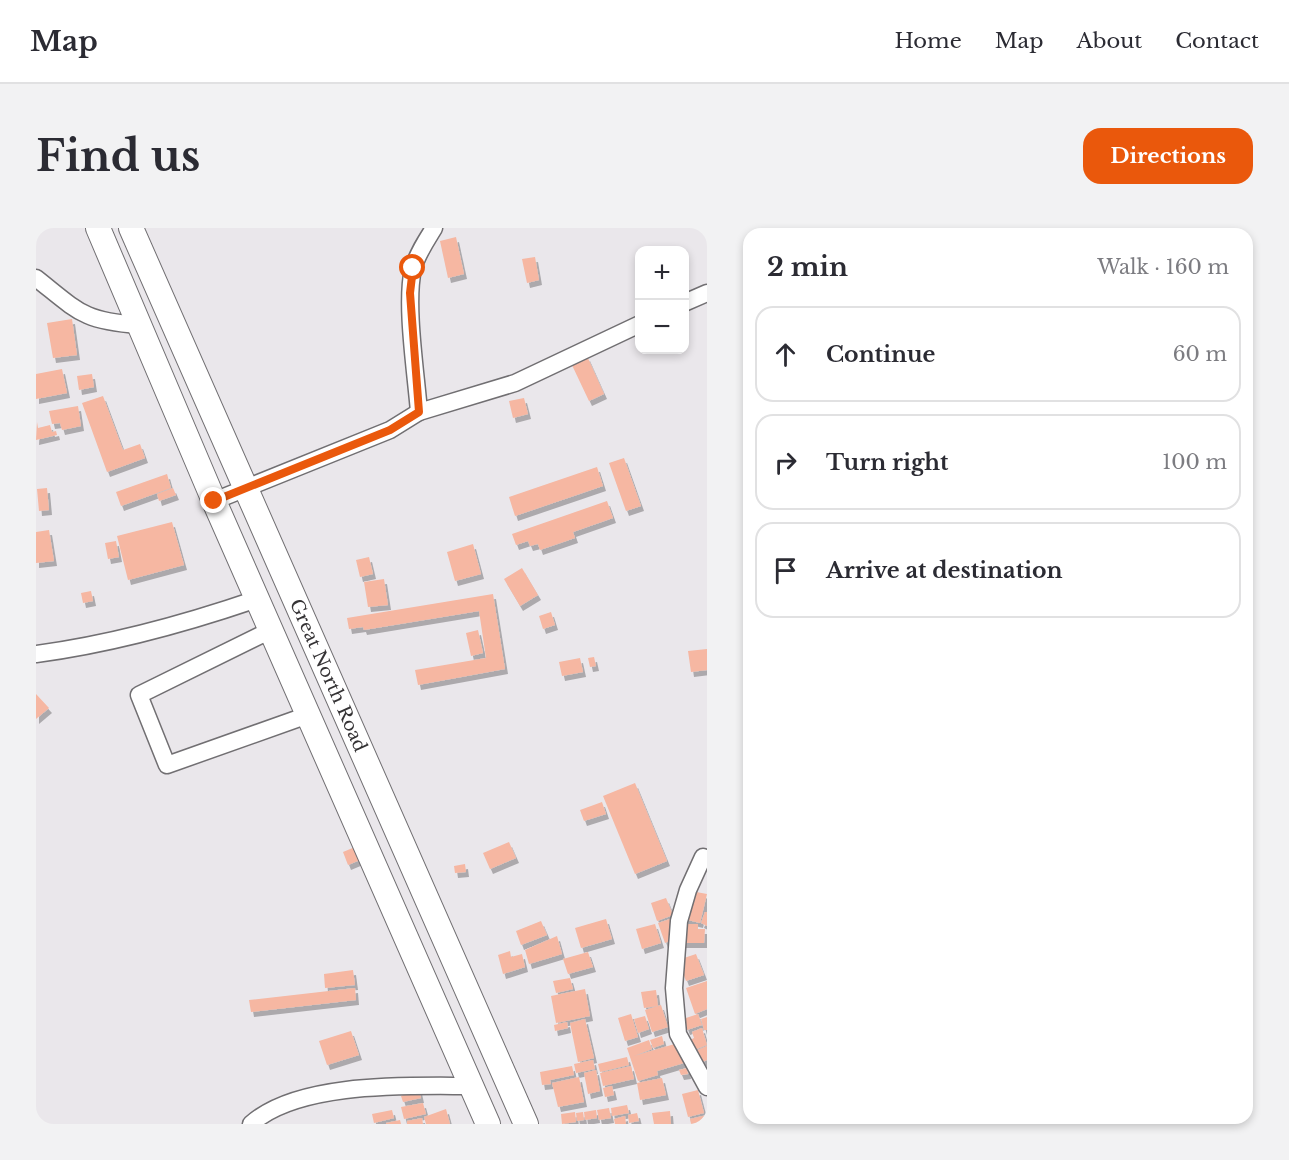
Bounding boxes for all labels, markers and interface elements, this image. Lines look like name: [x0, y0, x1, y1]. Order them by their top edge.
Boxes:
text: Map: [30, 24, 98, 59]
text: Home: [895, 28, 962, 54]
text: Map: [995, 28, 1043, 54]
text: About: [1076, 28, 1142, 54]
text: Contact: [1175, 28, 1259, 54]
button: Directions: [1083, 128, 1253, 184]
text: Find us: [36, 130, 200, 182]
map controls: [635, 246, 689, 354]
button: +: [635, 246, 689, 300]
text: 2 min: [767, 251, 848, 283]
route start: [399, 254, 425, 280]
text: Walk · 160 m: [1097, 255, 1229, 279]
button: −: [635, 300, 689, 354]
icon: ahead: [769, 338, 802, 371]
text: Continue: [826, 341, 935, 368]
text: 60 m: [1173, 342, 1227, 366]
icon: right: [769, 446, 802, 479]
text: Turn right: [826, 449, 948, 476]
text: 100 m: [1162, 450, 1227, 474]
route end: [200, 487, 226, 513]
icon: arrive: [769, 554, 802, 587]
text: Arrive at destination: [826, 557, 1063, 584]
street label: Great North Road: [285, 596, 372, 755]

